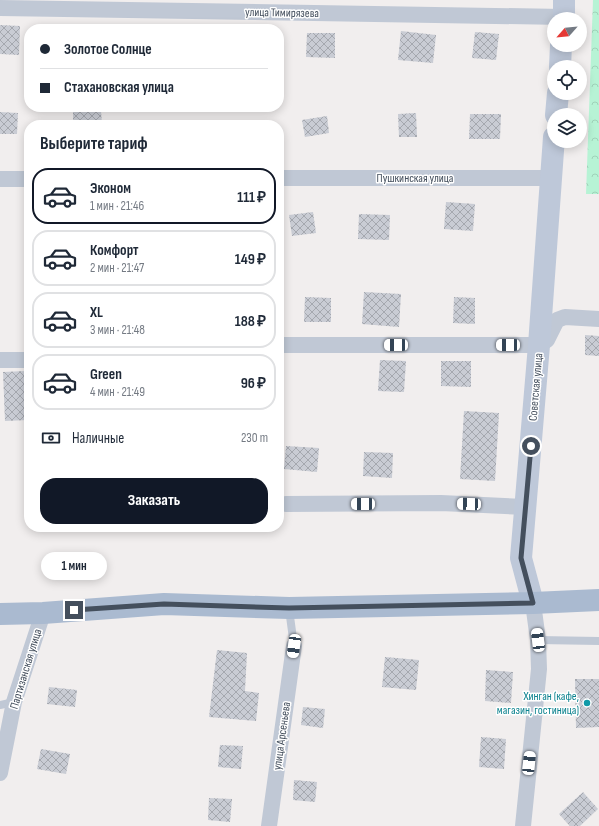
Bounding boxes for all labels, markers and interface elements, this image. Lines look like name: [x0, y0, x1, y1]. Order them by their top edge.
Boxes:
street label: улица Тимирязева: [245, 5, 319, 21]
north arrow: [547, 12, 587, 52]
map controls: [547, 12, 587, 148]
text: Золотое Солнце: [64, 40, 152, 59]
button: locate: [547, 60, 587, 100]
text: Стахановская улица: [64, 78, 174, 97]
button: layers: [547, 108, 587, 148]
text: Выберите тариф: [40, 133, 148, 154]
street label: Пушкинская улица: [377, 171, 454, 186]
icon: car: [42, 178, 78, 214]
text: Эконом: [90, 179, 131, 198]
text: 111 ₽: [237, 188, 266, 207]
text: 1 мин · 21:46: [90, 198, 144, 214]
icon: car: [42, 240, 78, 276]
text: Комфорт: [90, 241, 139, 260]
text: 149 ₽: [235, 250, 266, 269]
text: 2 мин · 21:47: [90, 260, 144, 276]
icon: car: [42, 302, 78, 338]
text: XL: [90, 303, 103, 322]
text: 188 ₽: [235, 312, 266, 331]
text: 3 мин · 21:48: [90, 322, 145, 338]
car: [384, 339, 408, 351]
car: [496, 339, 520, 351]
street label: Советская улица: [526, 352, 546, 422]
icon: car: [42, 364, 78, 400]
text: Green: [90, 365, 122, 384]
text: 96 ₽: [241, 374, 266, 393]
text: 4 мин · 21:49: [90, 384, 145, 400]
icon: cash: [40, 427, 62, 449]
text: Наличные: [72, 429, 124, 448]
text: 230 m: [241, 430, 268, 446]
route start: [522, 437, 540, 455]
button: Заказать: [40, 478, 268, 524]
car: [351, 498, 375, 510]
car: [457, 498, 481, 510]
callout: 1 мин: [41, 552, 107, 580]
text: 1 мин: [61, 558, 87, 574]
route end: [65, 601, 83, 619]
street label: Партизанская улица: [7, 627, 45, 711]
car: [531, 627, 545, 653]
car: [286, 633, 302, 659]
place label: Хинган (кафе, магазин, гостиница): [497, 689, 579, 718]
marker: Хинган (кафе, магазин, гостиница): [582, 698, 592, 708]
street label: улица Арсеньева: [270, 700, 294, 771]
car: [522, 750, 536, 776]

